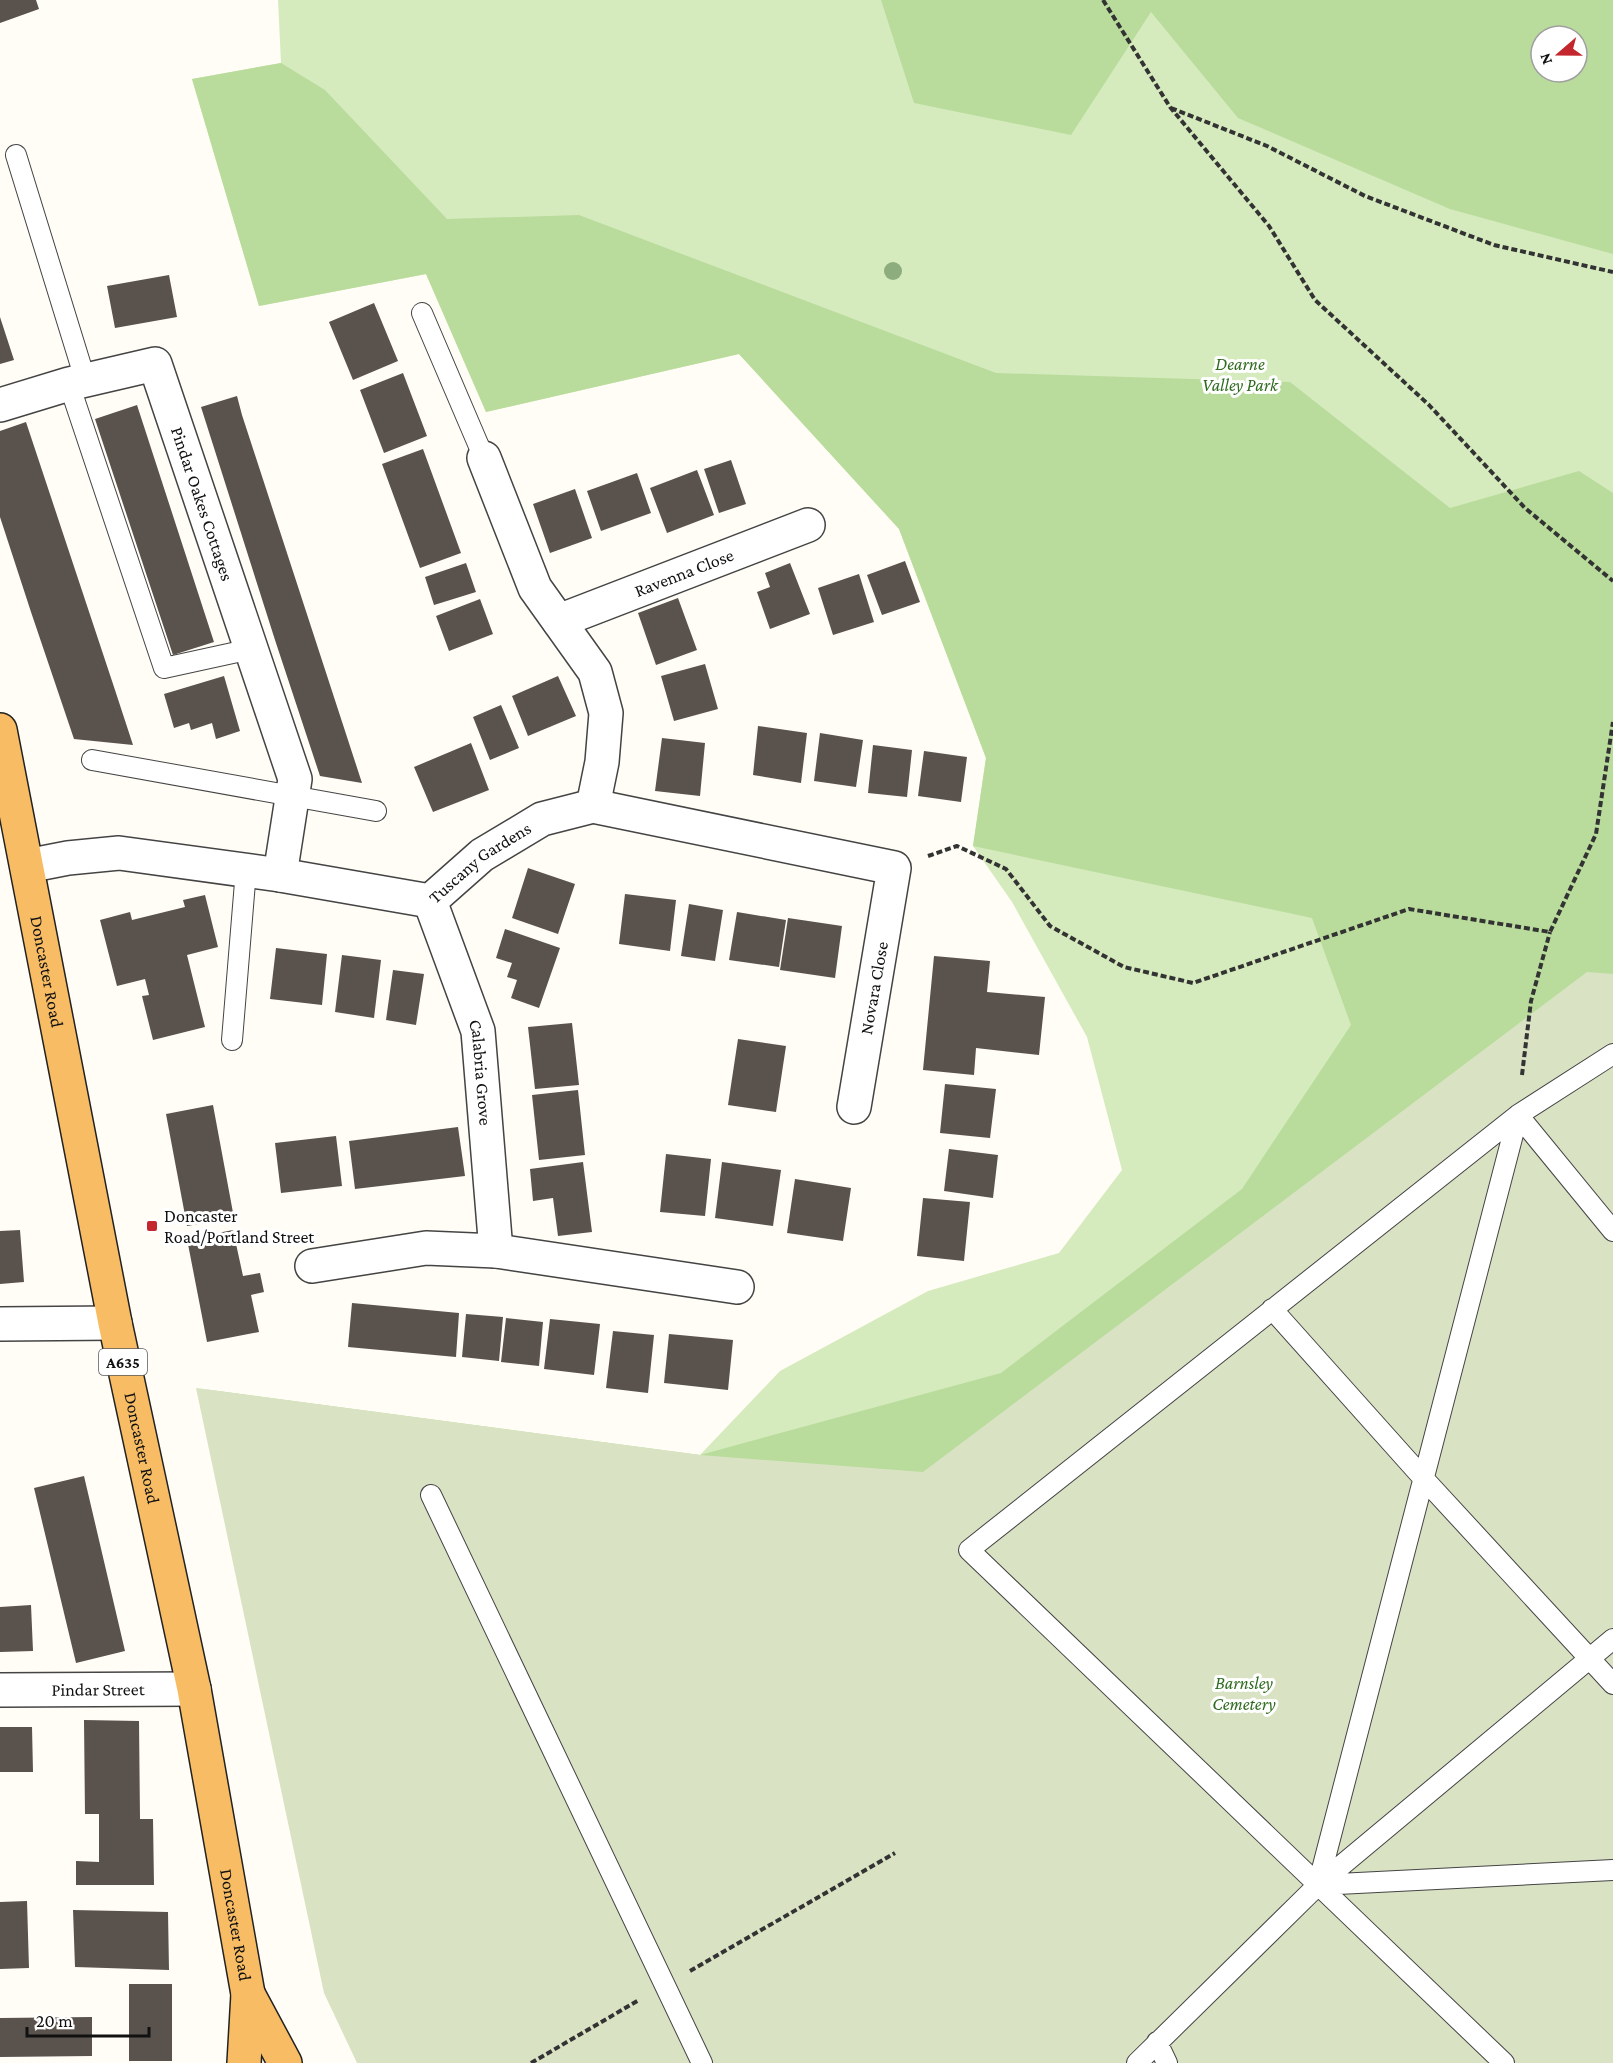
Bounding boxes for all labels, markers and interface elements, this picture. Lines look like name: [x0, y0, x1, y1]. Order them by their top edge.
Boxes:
north arrow: [1529, 24, 1589, 84]
text: N: [1535, 51, 1555, 67]
park label: Dearne Valley Park: [1202, 354, 1279, 395]
street label: Pindar Oakes Cottages: [167, 424, 237, 584]
street label: Ravenna Close: [632, 545, 736, 601]
street label: Tuscany Gardens: [425, 818, 535, 907]
street label: Doncaster Road: [26, 914, 68, 1030]
street label: Novara Close: [856, 940, 892, 1036]
street label: Calabria Grove: [465, 1016, 496, 1126]
place label: Doncaster Road/Portland Street: [164, 1206, 315, 1247]
marker: Doncaster Road/Portland Street: [145, 1219, 159, 1233]
road number: A635: [99, 1349, 147, 1375]
street label: Doncaster Road: [120, 1390, 164, 1506]
park label: Barnsley Cemetery: [1212, 1673, 1276, 1714]
street label: Pindar Street: [51, 1679, 146, 1700]
street label: Doncaster Road: [216, 1867, 256, 1983]
scale bar: [27, 2000, 148, 2038]
text: 20 m: [36, 2011, 73, 2031]

